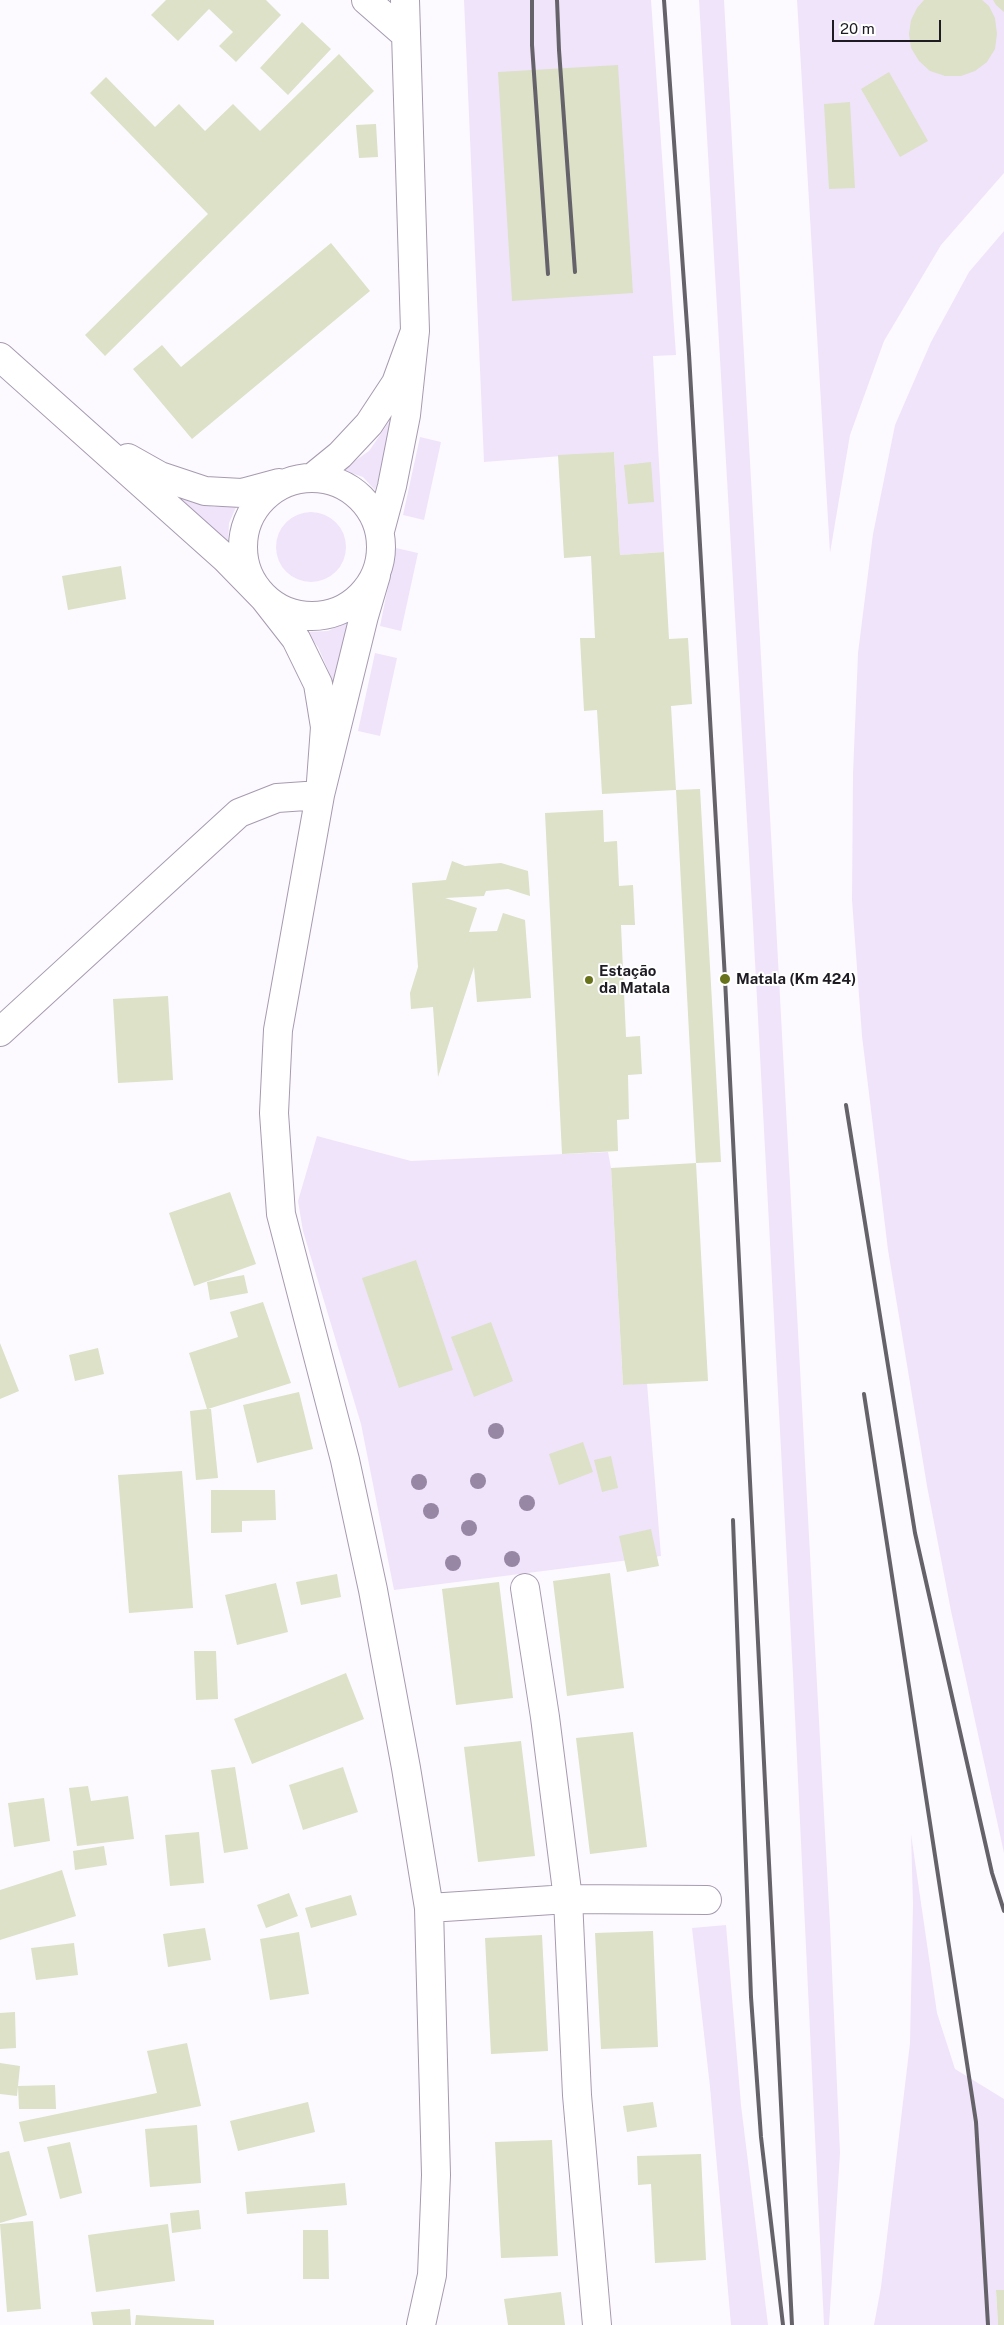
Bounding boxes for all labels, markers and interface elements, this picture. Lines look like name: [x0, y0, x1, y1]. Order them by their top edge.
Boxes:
scale bar: [834, 10, 943, 42]
text: 20 m: [840, 20, 875, 37]
place label: Estação da Matala: [599, 962, 670, 997]
place label: Matala (Km 424): [736, 970, 856, 988]
marker: Matala (Km 424): [718, 972, 732, 986]
marker: Estação da Matala: [583, 974, 595, 986]

